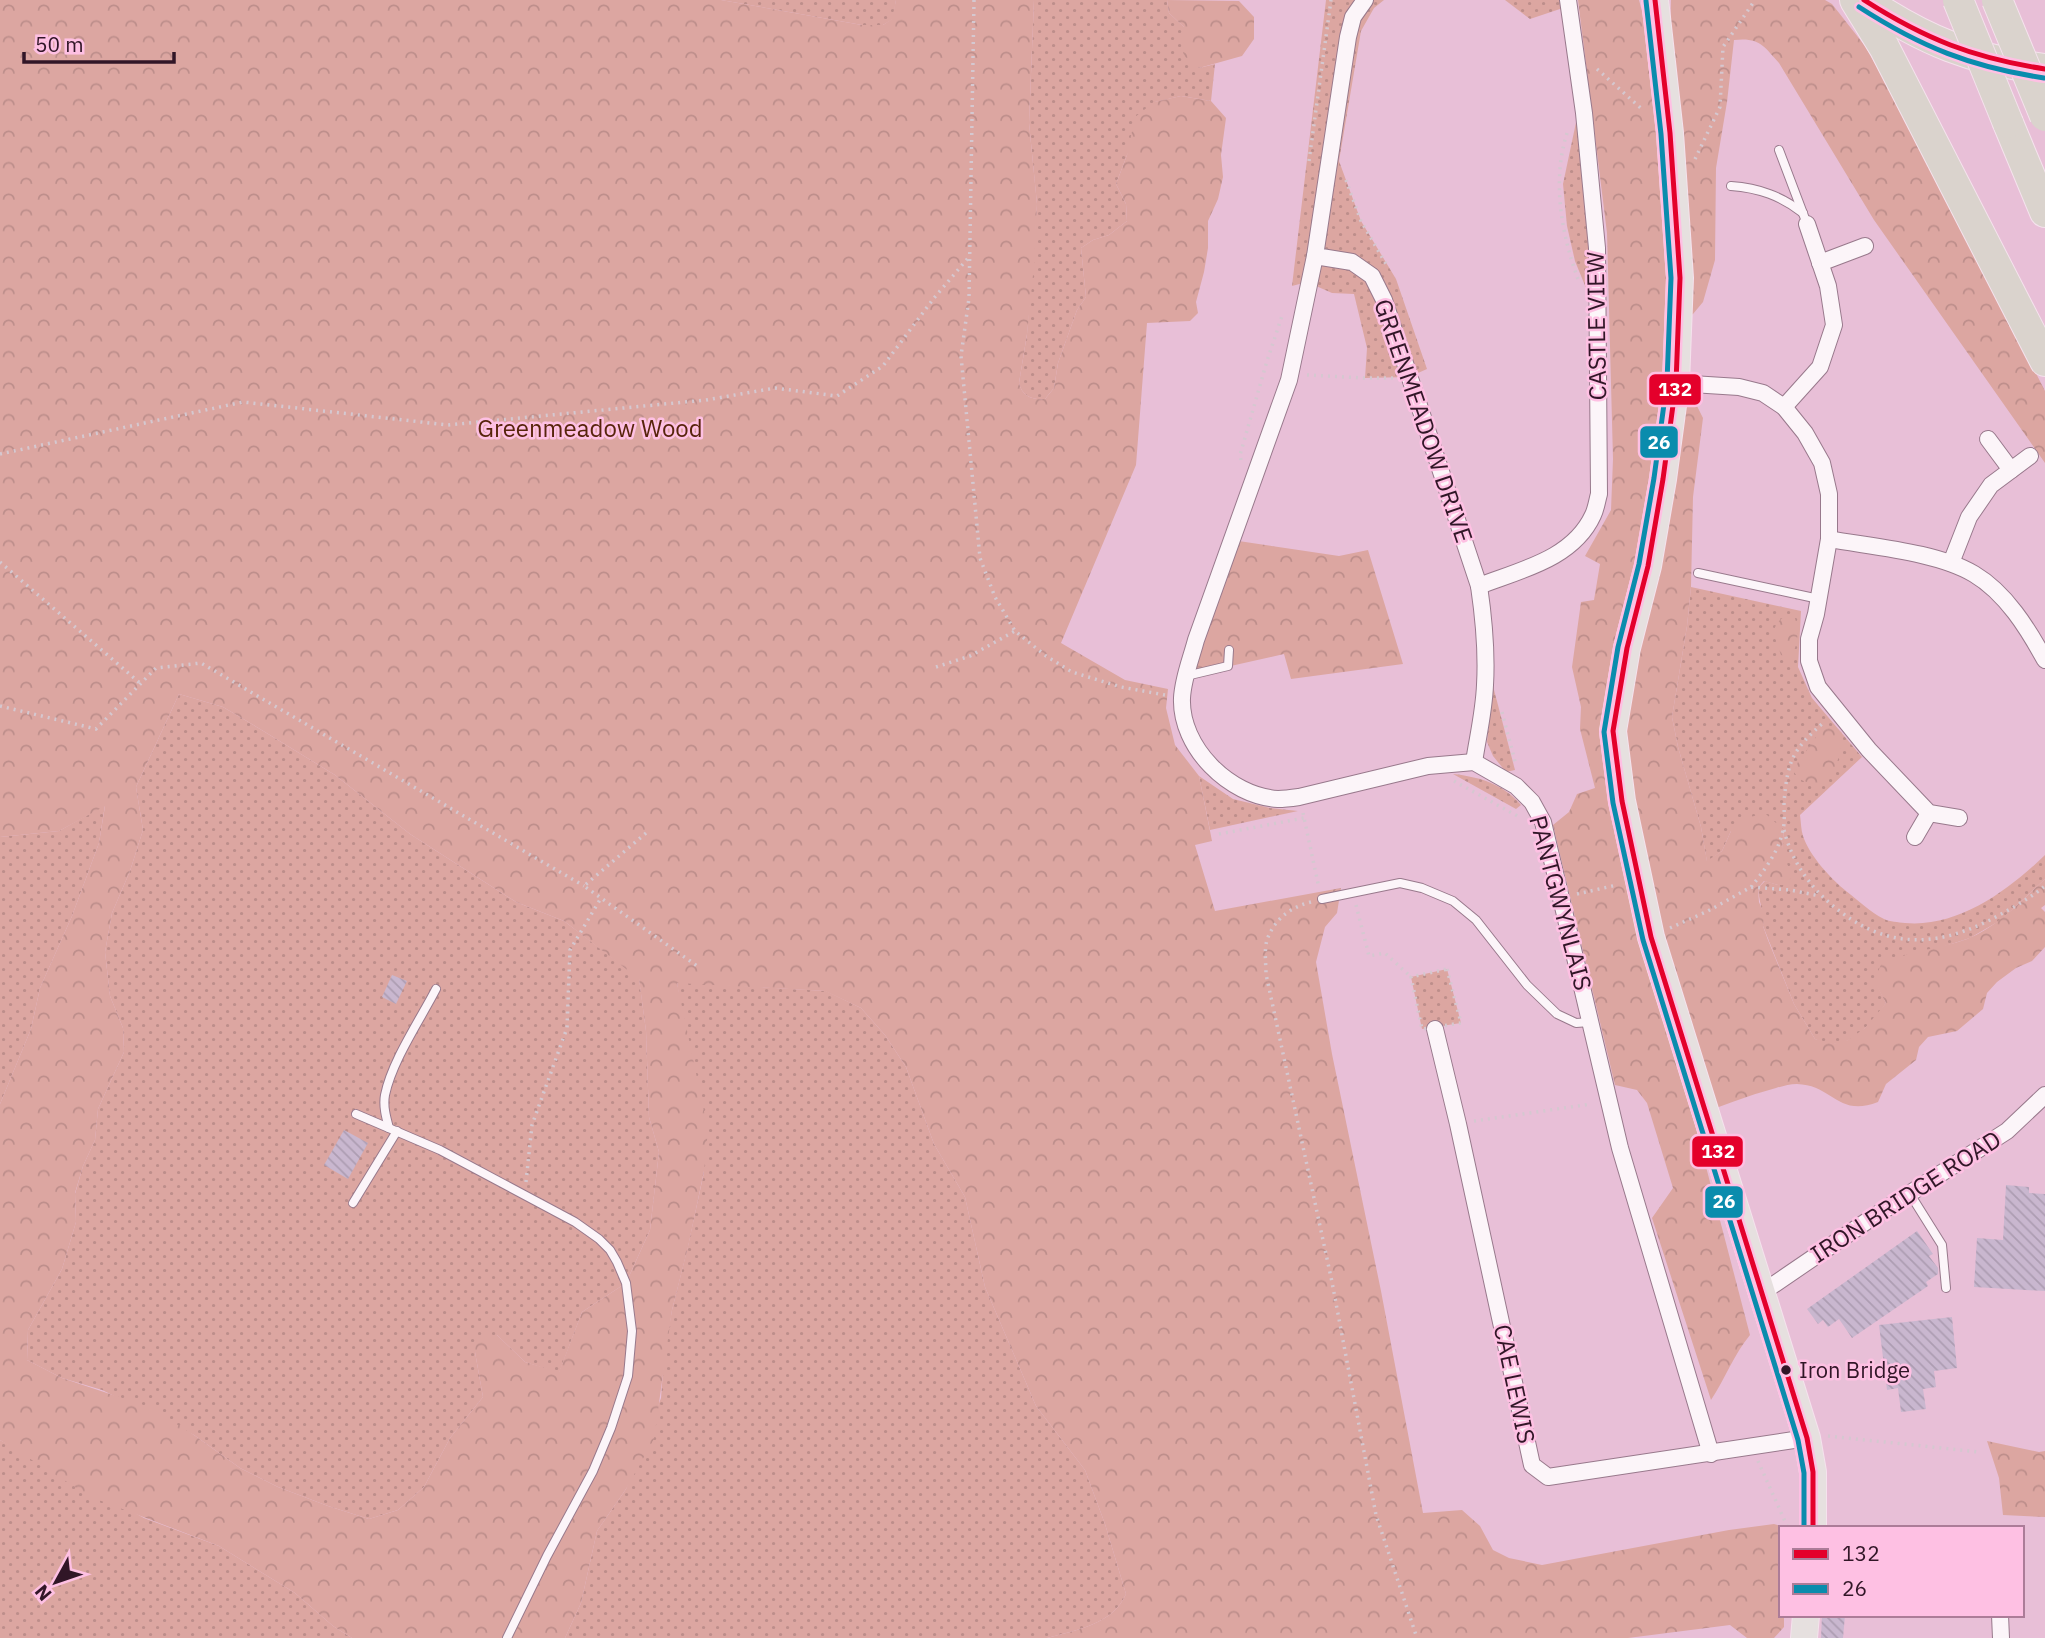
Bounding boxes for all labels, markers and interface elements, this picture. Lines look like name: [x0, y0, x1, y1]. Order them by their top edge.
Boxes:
scale bar: [24, 21, 175, 65]
text: 50 m: [35, 30, 84, 58]
street label: CASTLE VIEW: [1579, 251, 1613, 401]
street label: GREENMEADOW DRIVE: [1367, 295, 1481, 547]
line badge: 132: [1648, 373, 1702, 406]
text: 132: [1658, 377, 1692, 401]
park label: Greenmeadow Wood: [477, 412, 703, 444]
line badge: 26: [1639, 425, 1679, 459]
text: 26: [1648, 430, 1670, 454]
street label: PANTGWYNLAIS: [1522, 812, 1600, 994]
street label: IRON BRIDGE ROAD: [1804, 1123, 2007, 1270]
line badge: 132: [1691, 1135, 1744, 1168]
text: 132: [1701, 1139, 1735, 1163]
line badge: 26: [1704, 1185, 1744, 1219]
text: 26: [1713, 1189, 1735, 1213]
street label: CAE LEWIS: [1487, 1321, 1543, 1446]
place label: Iron Bridge: [1799, 1355, 1910, 1384]
marker: Iron Bridge: [1779, 1363, 1793, 1377]
legend: [1779, 1526, 2024, 1617]
text: 132: [1842, 1539, 1880, 1567]
north arrow: [21, 1547, 91, 1617]
text: 26: [1842, 1574, 1867, 1602]
text: N: [29, 1580, 57, 1606]

